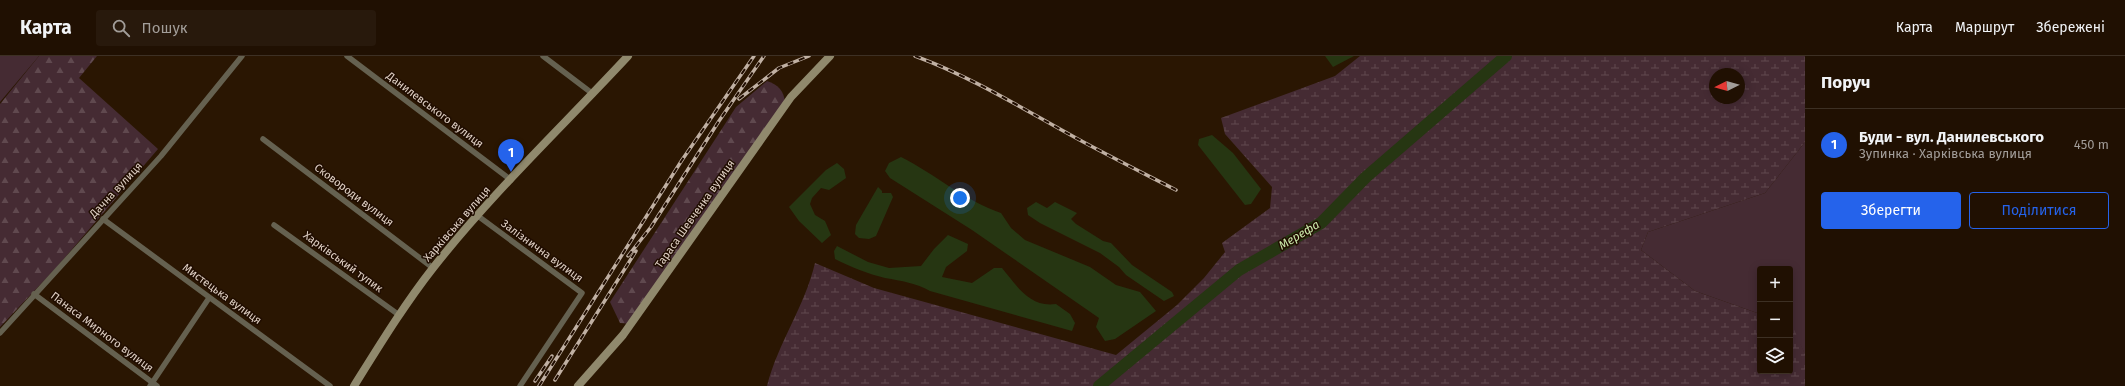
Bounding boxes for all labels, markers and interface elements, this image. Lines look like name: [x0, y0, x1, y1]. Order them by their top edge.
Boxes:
search box: [96, 10, 376, 46]
text: Карта: [20, 16, 72, 39]
icon: search: [110, 17, 132, 39]
text: Пошук: [142, 19, 188, 37]
text: Карта: [1896, 19, 1933, 36]
text: Маршрут: [1955, 19, 2014, 36]
text: Збережені: [2036, 19, 2105, 36]
north arrow: [1709, 68, 1745, 104]
street label: Данилевського вулиця: [383, 69, 486, 151]
text: Поруч: [1821, 72, 1870, 93]
text: Буди - вул. Данилевського: [1859, 128, 2044, 146]
text: 1: [1831, 137, 1837, 152]
text: 450 m: [2074, 137, 2109, 152]
pin: 1: [498, 139, 524, 172]
text: Зупинка · Харківська вулиця: [1859, 146, 2032, 161]
street label: Тараса Шевченка вулиця: [653, 157, 737, 271]
street label: Дачна вулиця: [86, 160, 145, 221]
street label: Сковороди вулиця: [312, 161, 396, 229]
street label: Харківська вулиця: [421, 184, 493, 264]
your location: [950, 188, 970, 208]
button: Зберегти: [1821, 192, 1961, 229]
button: Поділитися: [1969, 192, 2109, 229]
street label: Залізнична вулиця: [499, 217, 585, 285]
water label: Мерефа: [1276, 217, 1322, 253]
street label: Харківський тупик: [301, 229, 386, 295]
street label: Мистецька вулиця: [180, 261, 264, 327]
map controls: [1757, 266, 1793, 374]
button: +: [1757, 266, 1793, 302]
street label: Панаса Мирного вулиця: [48, 289, 156, 375]
button: −: [1757, 302, 1793, 338]
button: layers: [1757, 338, 1793, 374]

